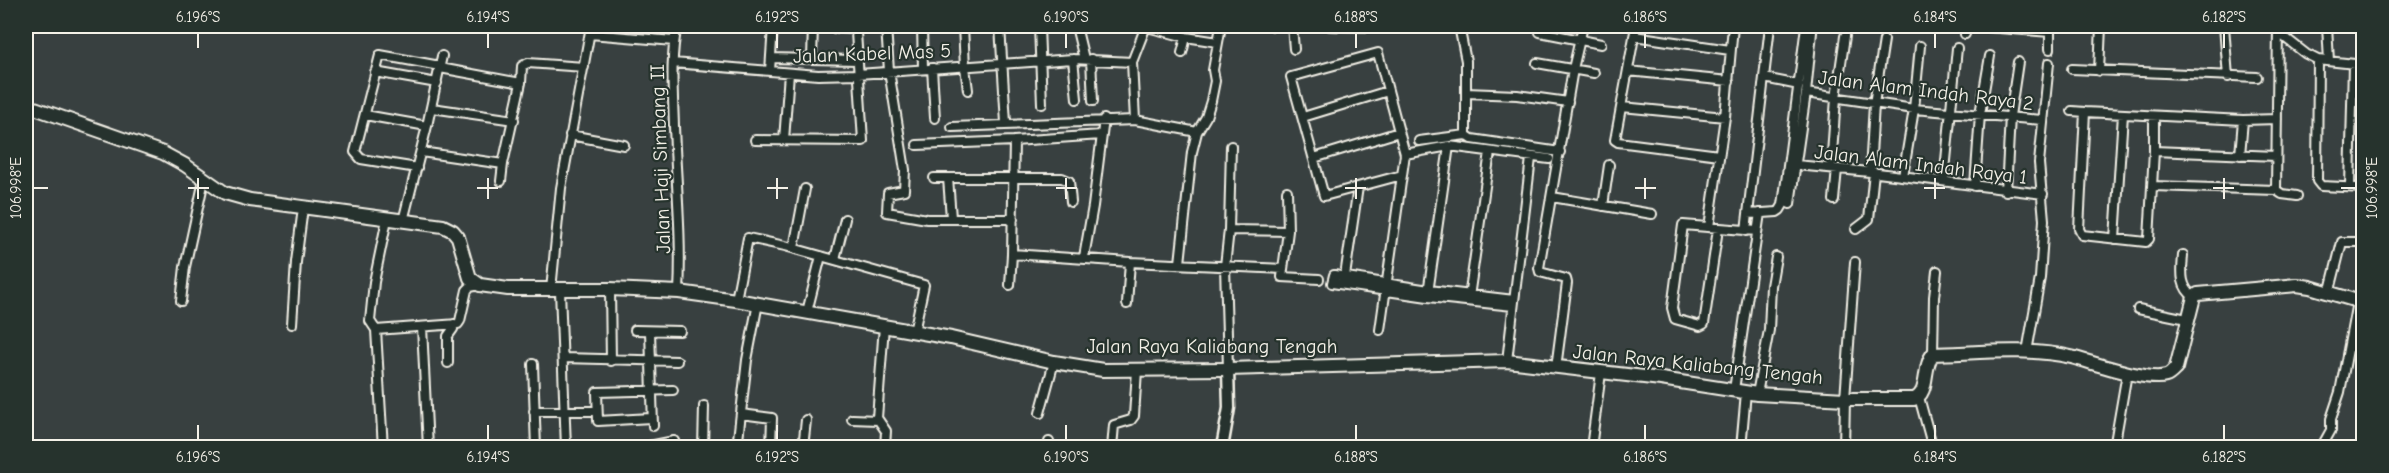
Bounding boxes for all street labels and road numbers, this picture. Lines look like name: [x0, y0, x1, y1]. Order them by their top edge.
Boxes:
street label: Jalan Kabel Mas 5: [793, 39, 951, 68]
street label: Jalan Haji Simbang II: [646, 64, 675, 254]
street label: Jalan Alam Indah Raya 2: [1817, 66, 2035, 115]
street label: Jalan Alam Indah Raya 1: [1813, 140, 2029, 189]
street label: Jalan Raya Kaliabang Tengah: [1086, 335, 1338, 358]
street label: Jalan Raya Kaliabang Tengah: [1572, 340, 1824, 389]

